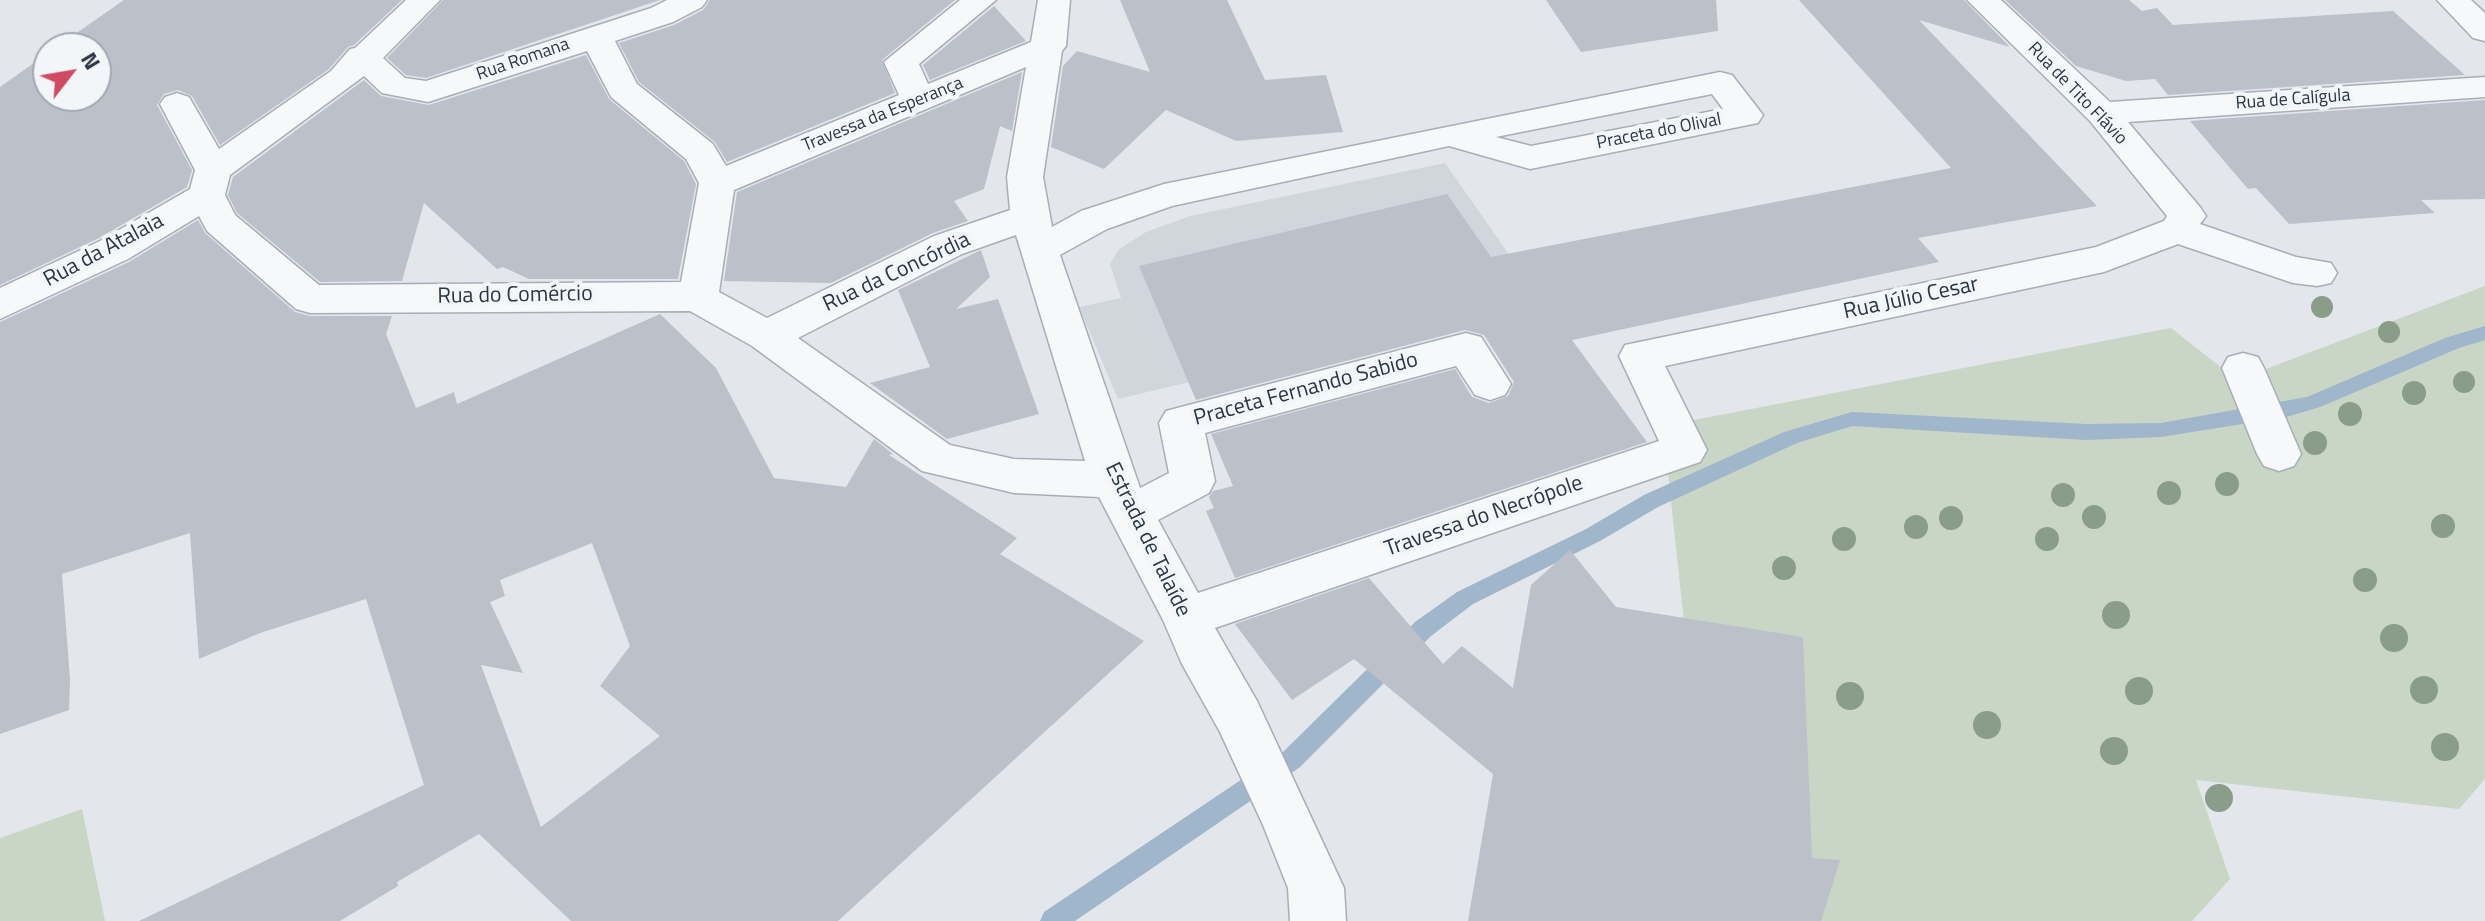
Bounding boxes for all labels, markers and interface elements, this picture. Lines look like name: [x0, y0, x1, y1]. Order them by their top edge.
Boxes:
north arrow: [32, 32, 112, 112]
street label: Rua Romana: [474, 34, 572, 86]
street label: Rua de Tito Flávio: [2023, 38, 2131, 150]
text: N: [72, 45, 109, 76]
street label: Travessa da Esperança: [799, 73, 967, 157]
street label: Rua de Calígula: [2235, 85, 2351, 115]
street label: Praceta do Olival: [1595, 109, 1723, 155]
street label: Rua da Atalaia: [40, 208, 168, 294]
street label: Rua da Concórdia: [819, 227, 975, 319]
street label: Rua Júlio Cesar: [1841, 272, 1981, 326]
street label: Rua do Comércio: [437, 281, 593, 311]
street label: Praceta Fernando Sabido: [1191, 347, 1421, 433]
street label: Estrada de Talaíde: [1098, 459, 1196, 621]
street label: Travessa do Necrópole: [1381, 471, 1587, 563]

